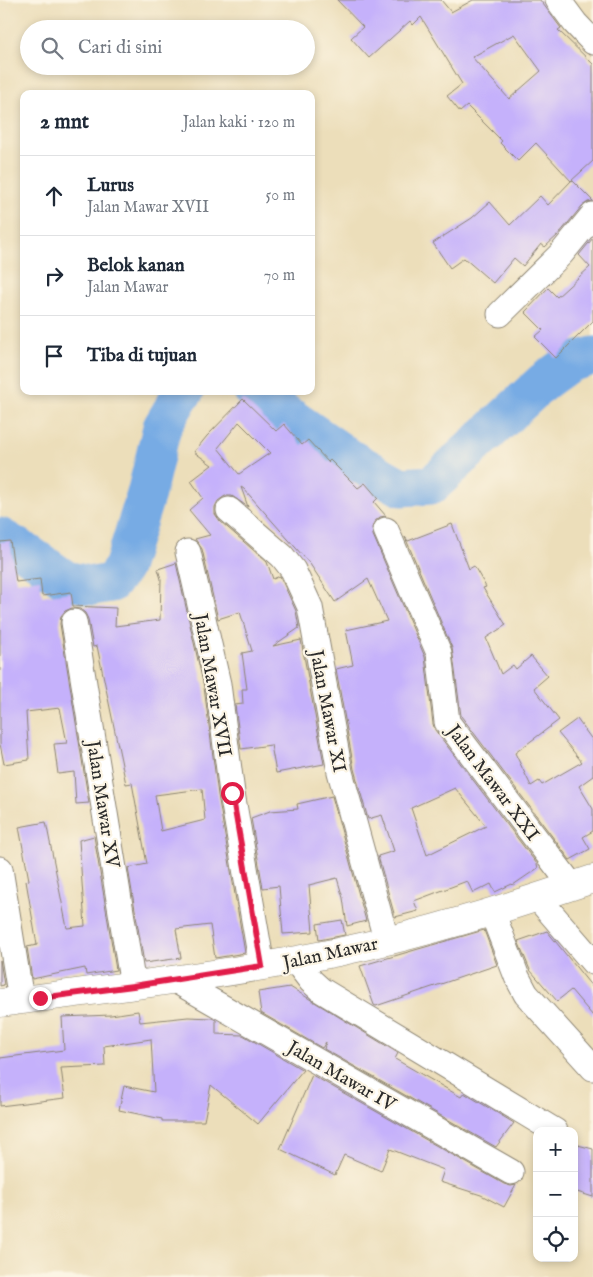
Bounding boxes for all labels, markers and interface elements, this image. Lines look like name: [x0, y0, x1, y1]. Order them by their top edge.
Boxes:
search box: [20, 20, 315, 75]
icon: search: [38, 34, 66, 62]
text: Cari di sini: [78, 36, 162, 60]
text: 2 mnt: [40, 109, 89, 136]
text: Jalan kaki · 120 m: [183, 113, 295, 133]
text: Lurus: [87, 174, 134, 198]
icon: ahead: [40, 182, 68, 210]
text: 50 m: [266, 186, 295, 206]
text: Jalan Mawar XVII: [87, 198, 209, 218]
text: Belok kanan: [87, 254, 185, 278]
icon: right: [40, 262, 68, 290]
text: 70 m: [264, 266, 295, 286]
text: Jalan Mawar: [87, 278, 168, 298]
icon: arrive: [40, 342, 68, 370]
text: Tiba di tujuan: [87, 344, 197, 368]
street label: Jalan Mawar XVII: [187, 610, 236, 759]
street label: Jalan Mawar XI: [303, 646, 351, 775]
street label: Jalan Mawar XXI: [440, 719, 544, 846]
street label: Jalan Mawar XV: [80, 737, 124, 870]
route start: [221, 782, 244, 805]
street label: Jalan Mawar: [279, 932, 380, 976]
route end: [29, 987, 52, 1010]
street label: Jalan Mawar IV: [281, 1035, 400, 1118]
map controls: [533, 1127, 578, 1262]
button: +: [533, 1127, 578, 1172]
button: −: [533, 1172, 578, 1217]
button: locate: [533, 1217, 578, 1262]

